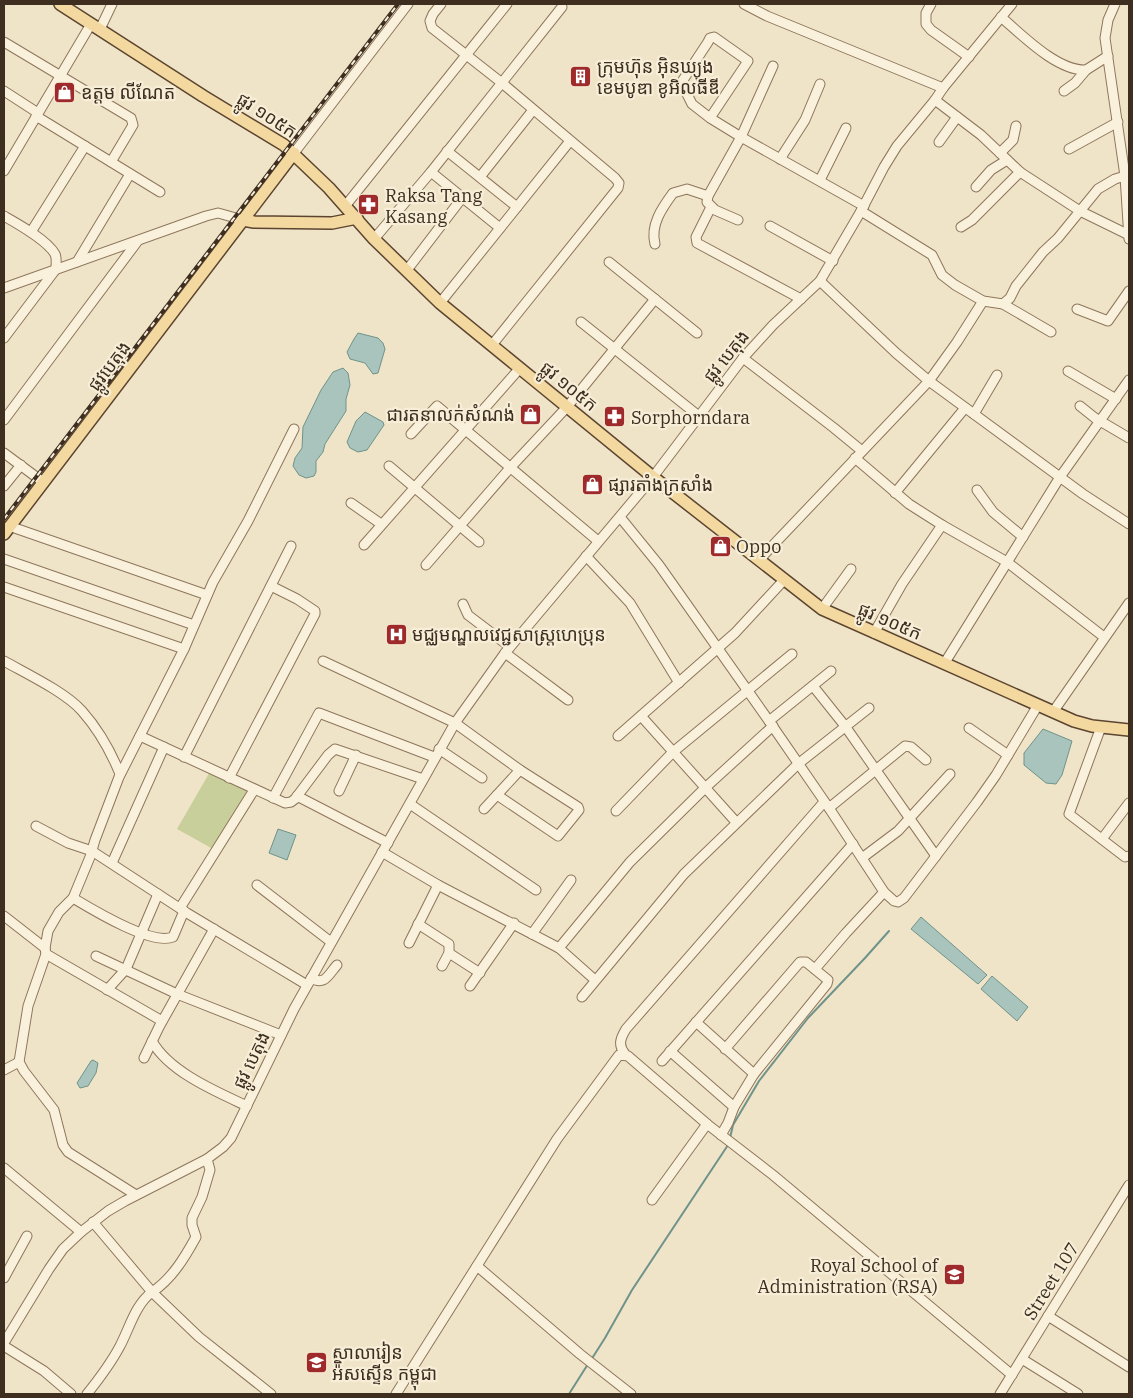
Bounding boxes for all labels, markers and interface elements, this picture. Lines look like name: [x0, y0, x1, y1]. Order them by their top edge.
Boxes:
place label: ក្រុមហ៊ុន អ៊ិនឃ្យុង ខេមបូឌា ខូអិលធីឌី: [597, 55, 720, 99]
building icon: ក្រុមហ៊ុន អ៊ិនឃ្យុង ខេមបូឌា ខូអិលធីឌី: [569, 64, 593, 88]
shop icon: ឧត្តម លីណែត: [53, 80, 77, 104]
place label: ឧត្តម លីណែត: [81, 81, 175, 104]
street label: ផ្លូវ ១០៥ក: [230, 87, 301, 147]
place label: Raksa Tang Kasang: [385, 184, 483, 228]
pharmacy icon: Raksa Tang Kasang: [357, 193, 381, 217]
street label: ផ្លូវ បេតុង: [698, 325, 758, 390]
street label: ផ្លូវបេតុង: [83, 336, 140, 399]
street label: ផ្លូវ ១០៥ក: [532, 356, 602, 420]
shop icon: ជារតនាលក់សំណង់: [519, 402, 543, 426]
place label: ជារតនាលក់សំណង់: [387, 403, 515, 426]
pharmacy icon: Sorphorndara: [603, 405, 627, 429]
place label: Sorphorndara: [631, 406, 750, 429]
shop icon: ផ្សារតាំងក្រសាំង: [580, 472, 604, 496]
place label: ផ្សារតាំងក្រសាំង: [608, 473, 713, 496]
shop icon: Oppo: [708, 534, 732, 558]
place label: Oppo: [736, 535, 781, 558]
street label: ផ្លូវ ១០៥ក: [852, 597, 925, 650]
hospital icon: មជ្ឈមណ្ឌលវេជ្ជសាស្ត្រហេប្រុន: [384, 622, 408, 646]
place label: មជ្ឈមណ្ឌលវេជ្ជសាស្ត្រហេប្រុន: [412, 623, 606, 646]
street label: ផ្លូវ បេតុង: [227, 1028, 279, 1095]
street label: Street 107: [1018, 1238, 1084, 1324]
place label: Royal School of Administration (RSA): [758, 1254, 940, 1298]
school or university icon: Royal School of Administration (RSA): [942, 1263, 966, 1287]
place label: សាលារៀន អ៉ិសស្ទើន កម្ពុជា: [332, 1341, 437, 1391]
school or university icon: សាលារៀន អ៉ិសស្ទើន កម្ពុជា: [304, 1350, 328, 1374]

